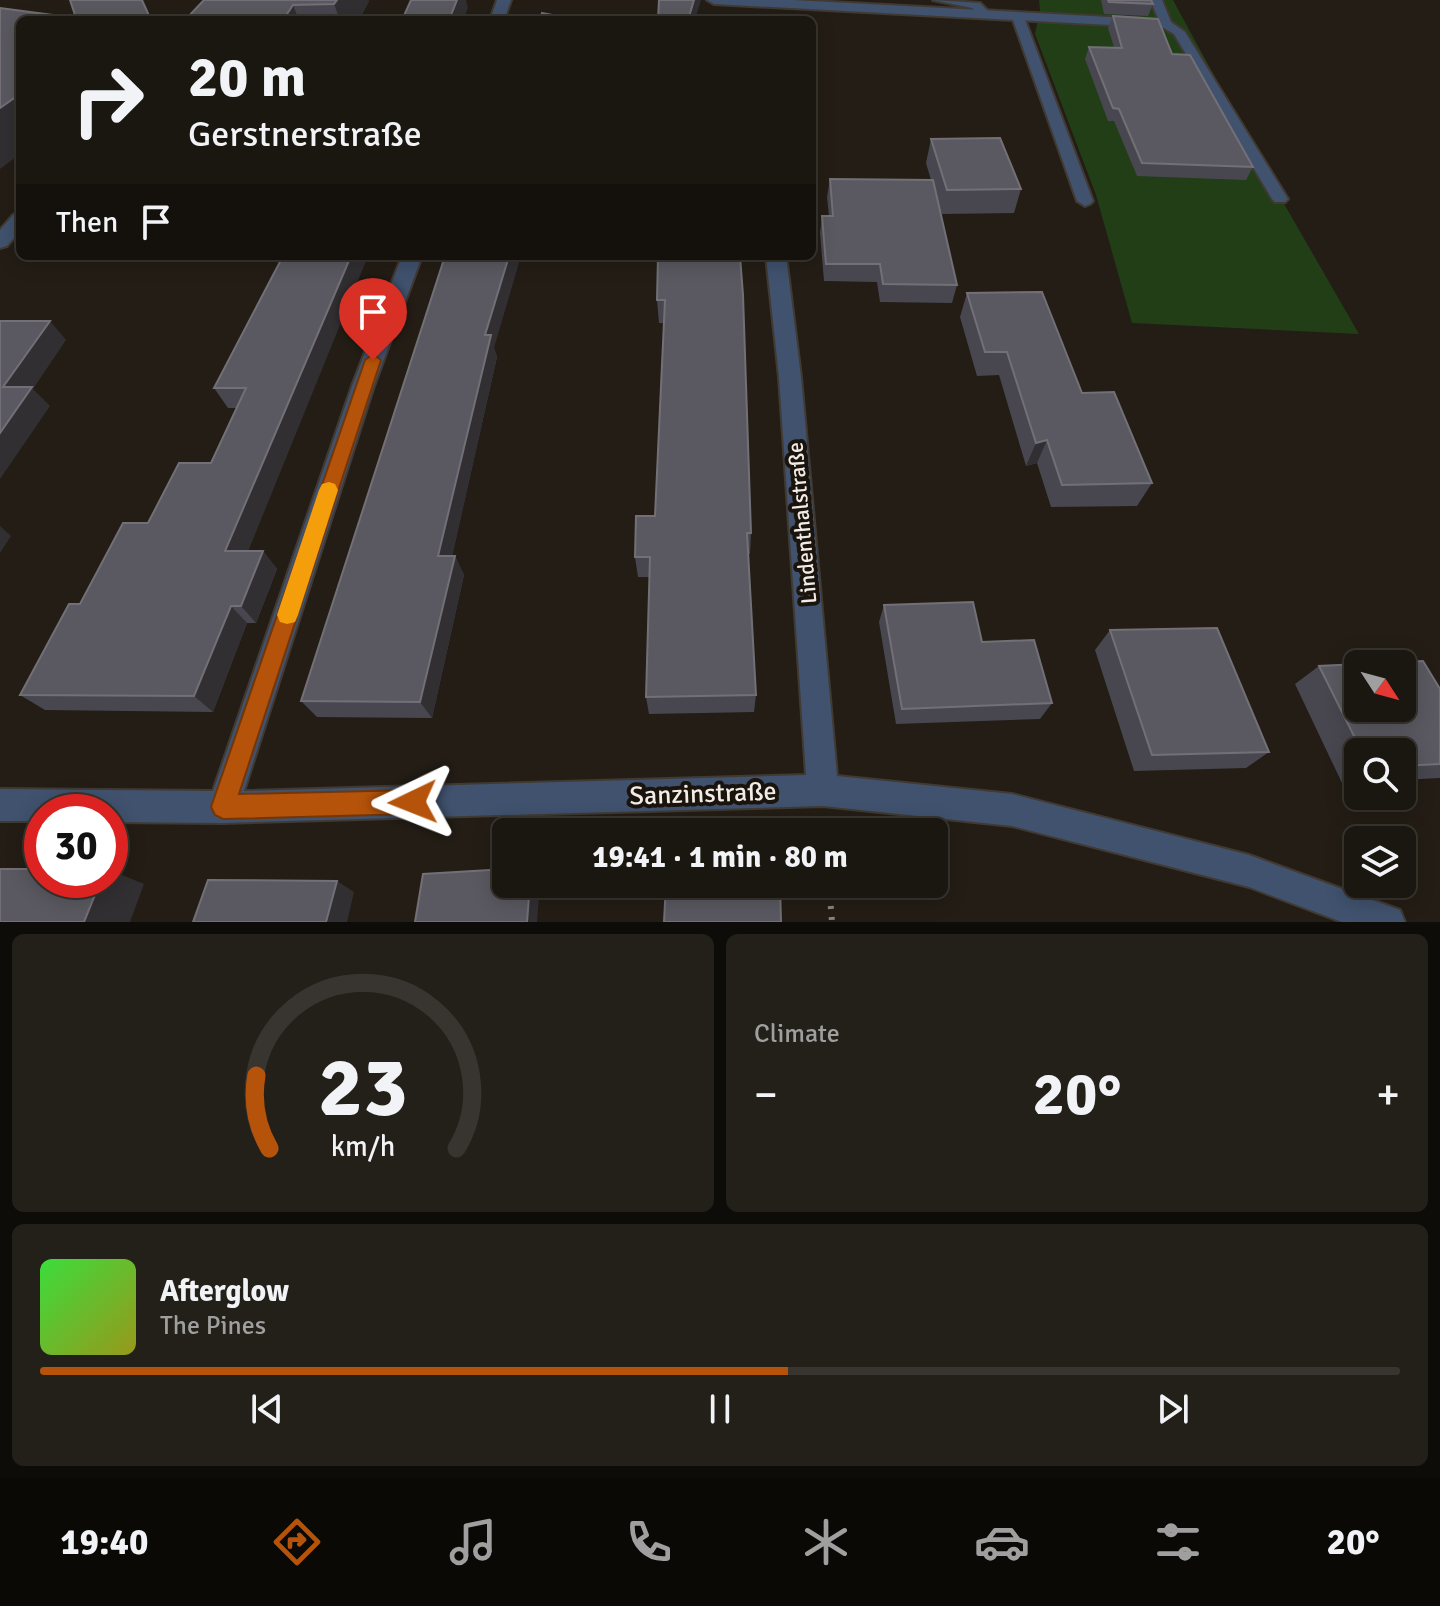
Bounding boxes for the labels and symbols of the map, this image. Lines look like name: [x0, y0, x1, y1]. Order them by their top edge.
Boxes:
pin: [339, 278, 407, 360]
street label: Lindenthalstraße: [781, 441, 823, 605]
north arrow: [1344, 650, 1416, 722]
position arrow: [371, 760, 455, 844]
street label: Sanzinstraße: [629, 775, 777, 813]
speed limit sign: 30: [24, 794, 128, 898]

